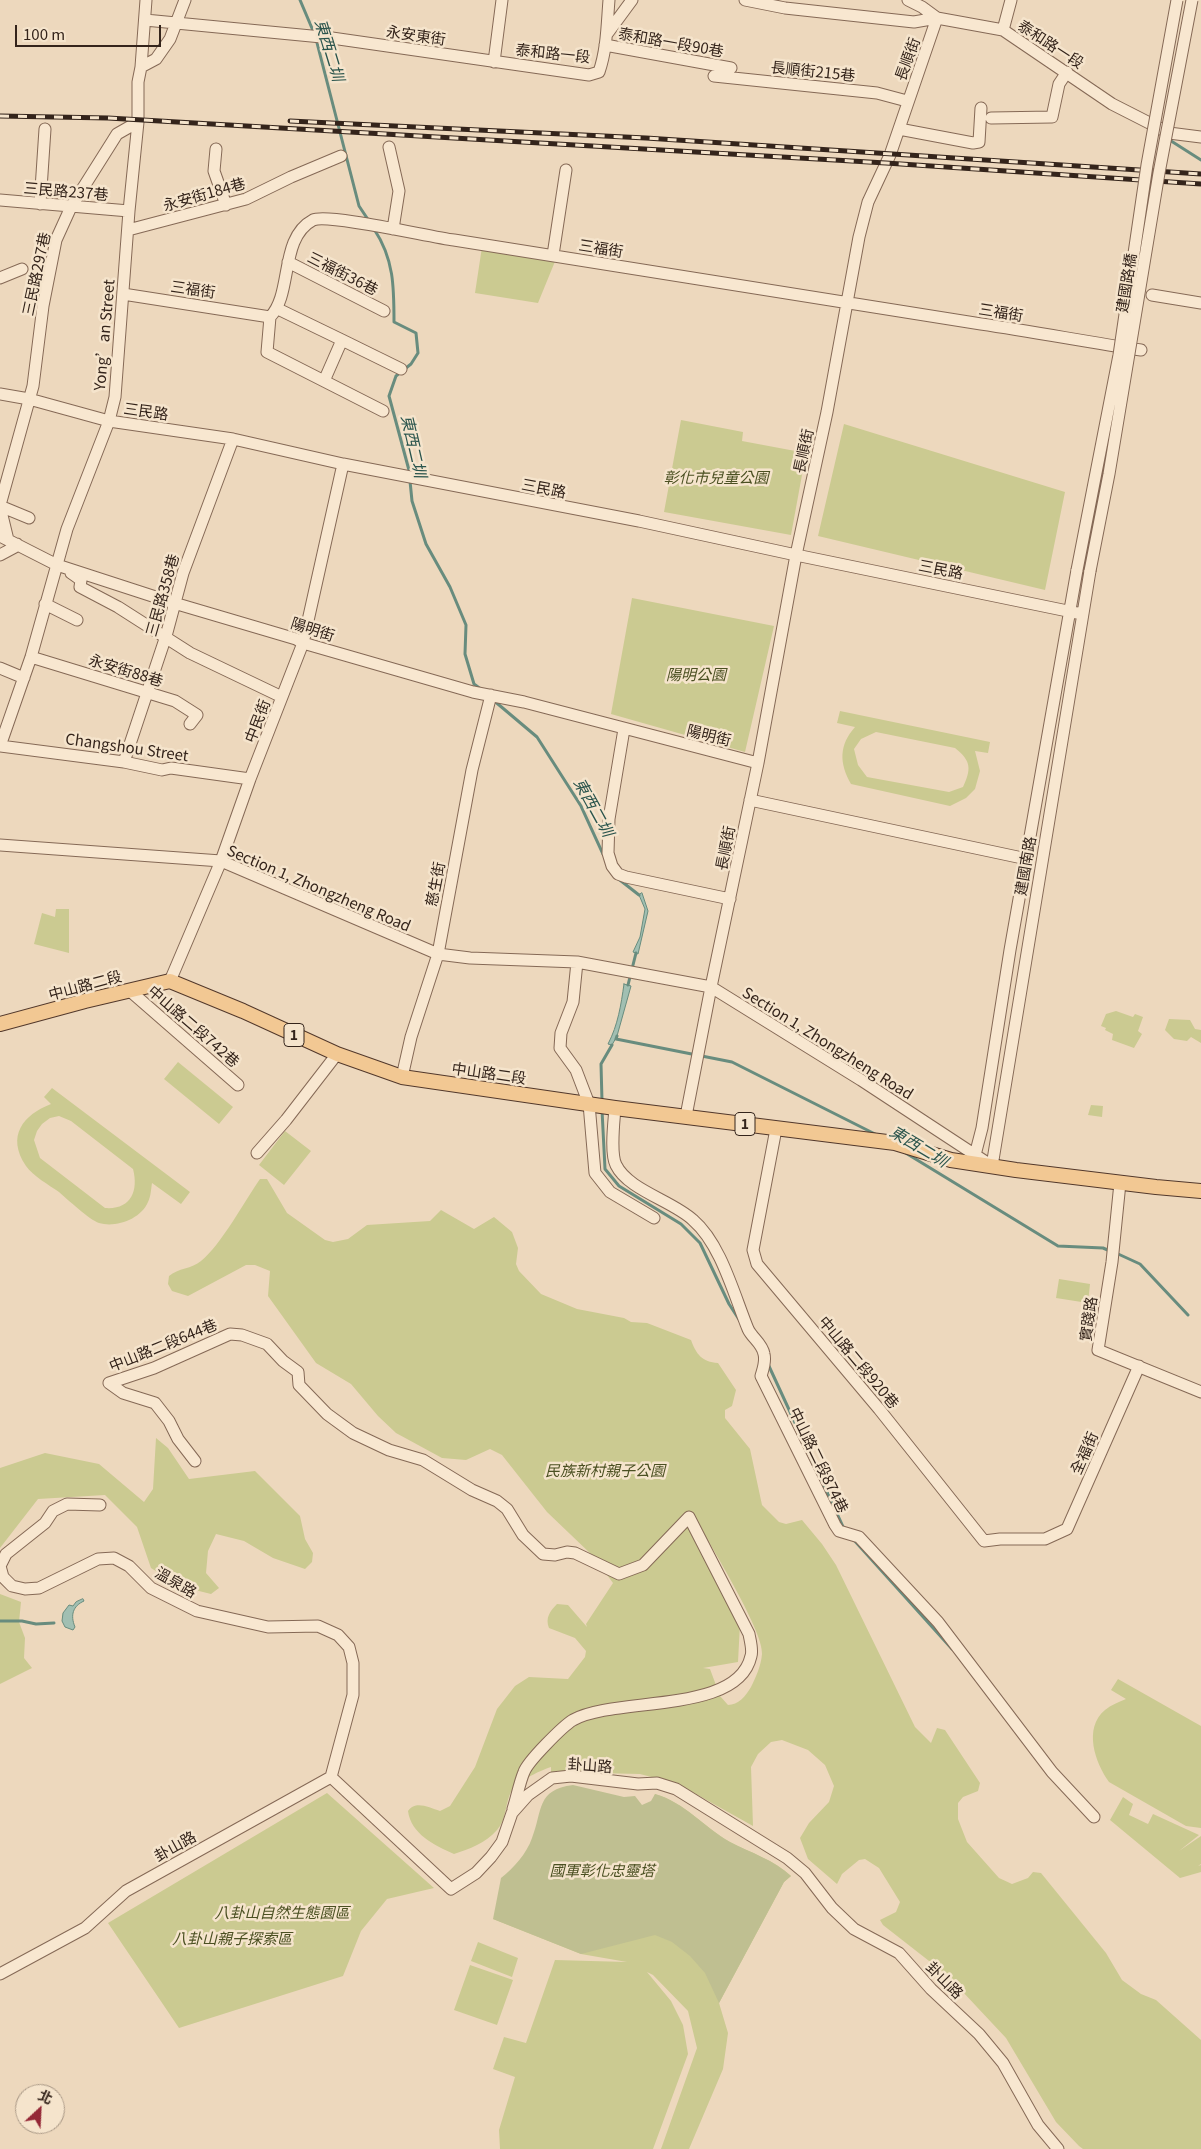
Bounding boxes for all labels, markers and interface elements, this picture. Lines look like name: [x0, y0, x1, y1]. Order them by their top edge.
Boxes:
scale bar: [18, 15, 164, 47]
street label: 泰和路一段: [1015, 16, 1087, 72]
water label: 東西二圳: [311, 17, 349, 83]
street label: 永安東街: [385, 22, 447, 48]
text: 100 m: [23, 23, 65, 44]
street label: 泰和路一段90巷: [617, 24, 725, 60]
street label: 長順街: [891, 35, 923, 83]
street label: 泰和路一段: [515, 40, 591, 66]
street label: 長順街215巷: [770, 58, 856, 84]
street label: 永安街184巷: [161, 174, 247, 214]
street label: 三民路237巷: [23, 178, 109, 204]
street label: 三民路297巷: [18, 231, 54, 317]
street label: 三福街: [577, 236, 625, 260]
street label: 三福街36巷: [305, 248, 381, 298]
street label: 建國路橋: [1112, 252, 1140, 314]
street label: 三福街: [169, 277, 217, 301]
street label: Yong’an Street: [90, 279, 118, 391]
street label: 三福街: [977, 300, 1025, 324]
street label: 三民路: [122, 399, 170, 423]
water label: 東西二圳: [397, 413, 431, 479]
street label: 長順街: [790, 427, 816, 475]
park label: 彰化市兒童公園: [664, 468, 768, 486]
street label: 三民路: [520, 475, 568, 501]
street label: 三民路358巷: [142, 552, 182, 638]
street label: 三民路: [917, 556, 965, 582]
street label: 陽明街: [289, 613, 337, 645]
street label: 永安街88巷: [87, 650, 165, 690]
park label: 陽明公園: [666, 665, 726, 683]
street label: 中民街: [241, 697, 273, 745]
street label: 陽明街: [685, 721, 733, 749]
street label: Changshou Street: [64, 729, 190, 765]
water label: 東西二圳: [570, 774, 618, 840]
street label: 長順街: [712, 824, 738, 872]
street label: 建國南路: [1011, 835, 1039, 897]
street label: Section 1, Zhongzheng Road: [224, 841, 414, 935]
street label: 慈生街: [422, 860, 448, 908]
street label: 中山路二段: [46, 967, 124, 1003]
street label: 中山路二段742巷: [145, 981, 243, 1071]
street label: Section 1, Zhongzheng Road: [739, 983, 917, 1103]
road number: 1: [284, 1024, 304, 1046]
street label: 中山路二段: [451, 1059, 527, 1087]
road number: 1: [735, 1112, 755, 1136]
water label: 東西二圳: [887, 1121, 951, 1171]
street label: 實踐路: [1076, 1295, 1100, 1343]
street label: 中山路二段920巷: [815, 1312, 903, 1412]
street label: 中山路二段644巷: [106, 1315, 220, 1375]
street label: 中山路二段874巷: [786, 1404, 852, 1516]
street label: 全福街: [1067, 1429, 1101, 1477]
park label: 民族新村親子公園: [545, 1461, 665, 1479]
street label: 溫泉路: [152, 1563, 200, 1601]
street label: 卦山路: [567, 1754, 613, 1776]
street label: 卦山路: [151, 1827, 199, 1865]
park label: 國軍彰化忠靈塔: [550, 1861, 654, 1879]
park label: 八卦山自然生態園區: [215, 1903, 349, 1921]
park label: 八卦山親子探索區: [172, 1929, 292, 1947]
street label: 卦山路: [923, 1958, 967, 2002]
north arrow: [15, 2084, 65, 2134]
text: 北: [35, 2084, 56, 2108]

